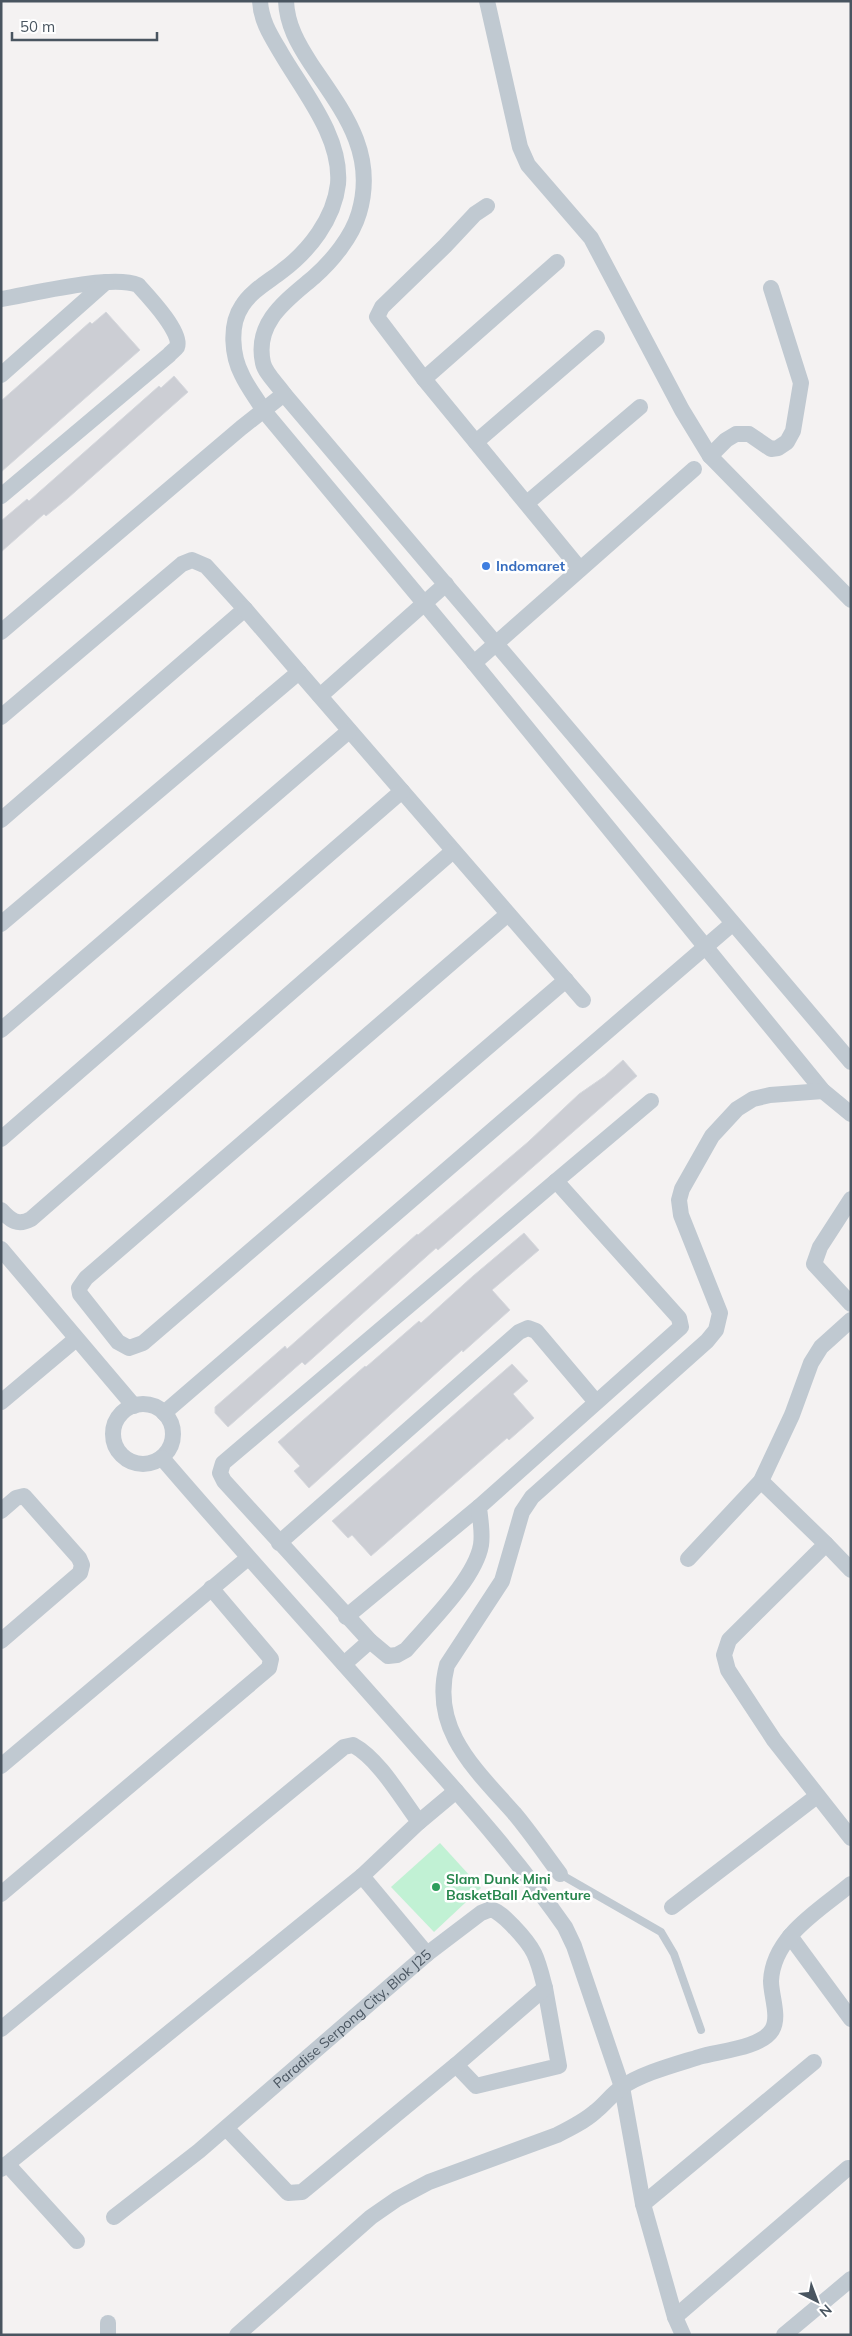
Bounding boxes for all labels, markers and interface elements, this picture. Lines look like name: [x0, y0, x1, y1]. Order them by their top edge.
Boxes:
scale bar: [12, 10, 158, 42]
text: 50 m: [20, 17, 55, 36]
place label: Indomaret: [496, 557, 566, 575]
marker: Indomaret: [480, 560, 492, 572]
place label: Slam Dunk Mini BasketBall Adventure: [446, 1870, 591, 1904]
marker: Slam Dunk Mini BasketBall Adventure: [430, 1881, 442, 1893]
street label: Paradise Serpong City, Blok J25: [269, 1945, 435, 2092]
north arrow: [792, 2276, 842, 2326]
text: N: [816, 2300, 836, 2321]

